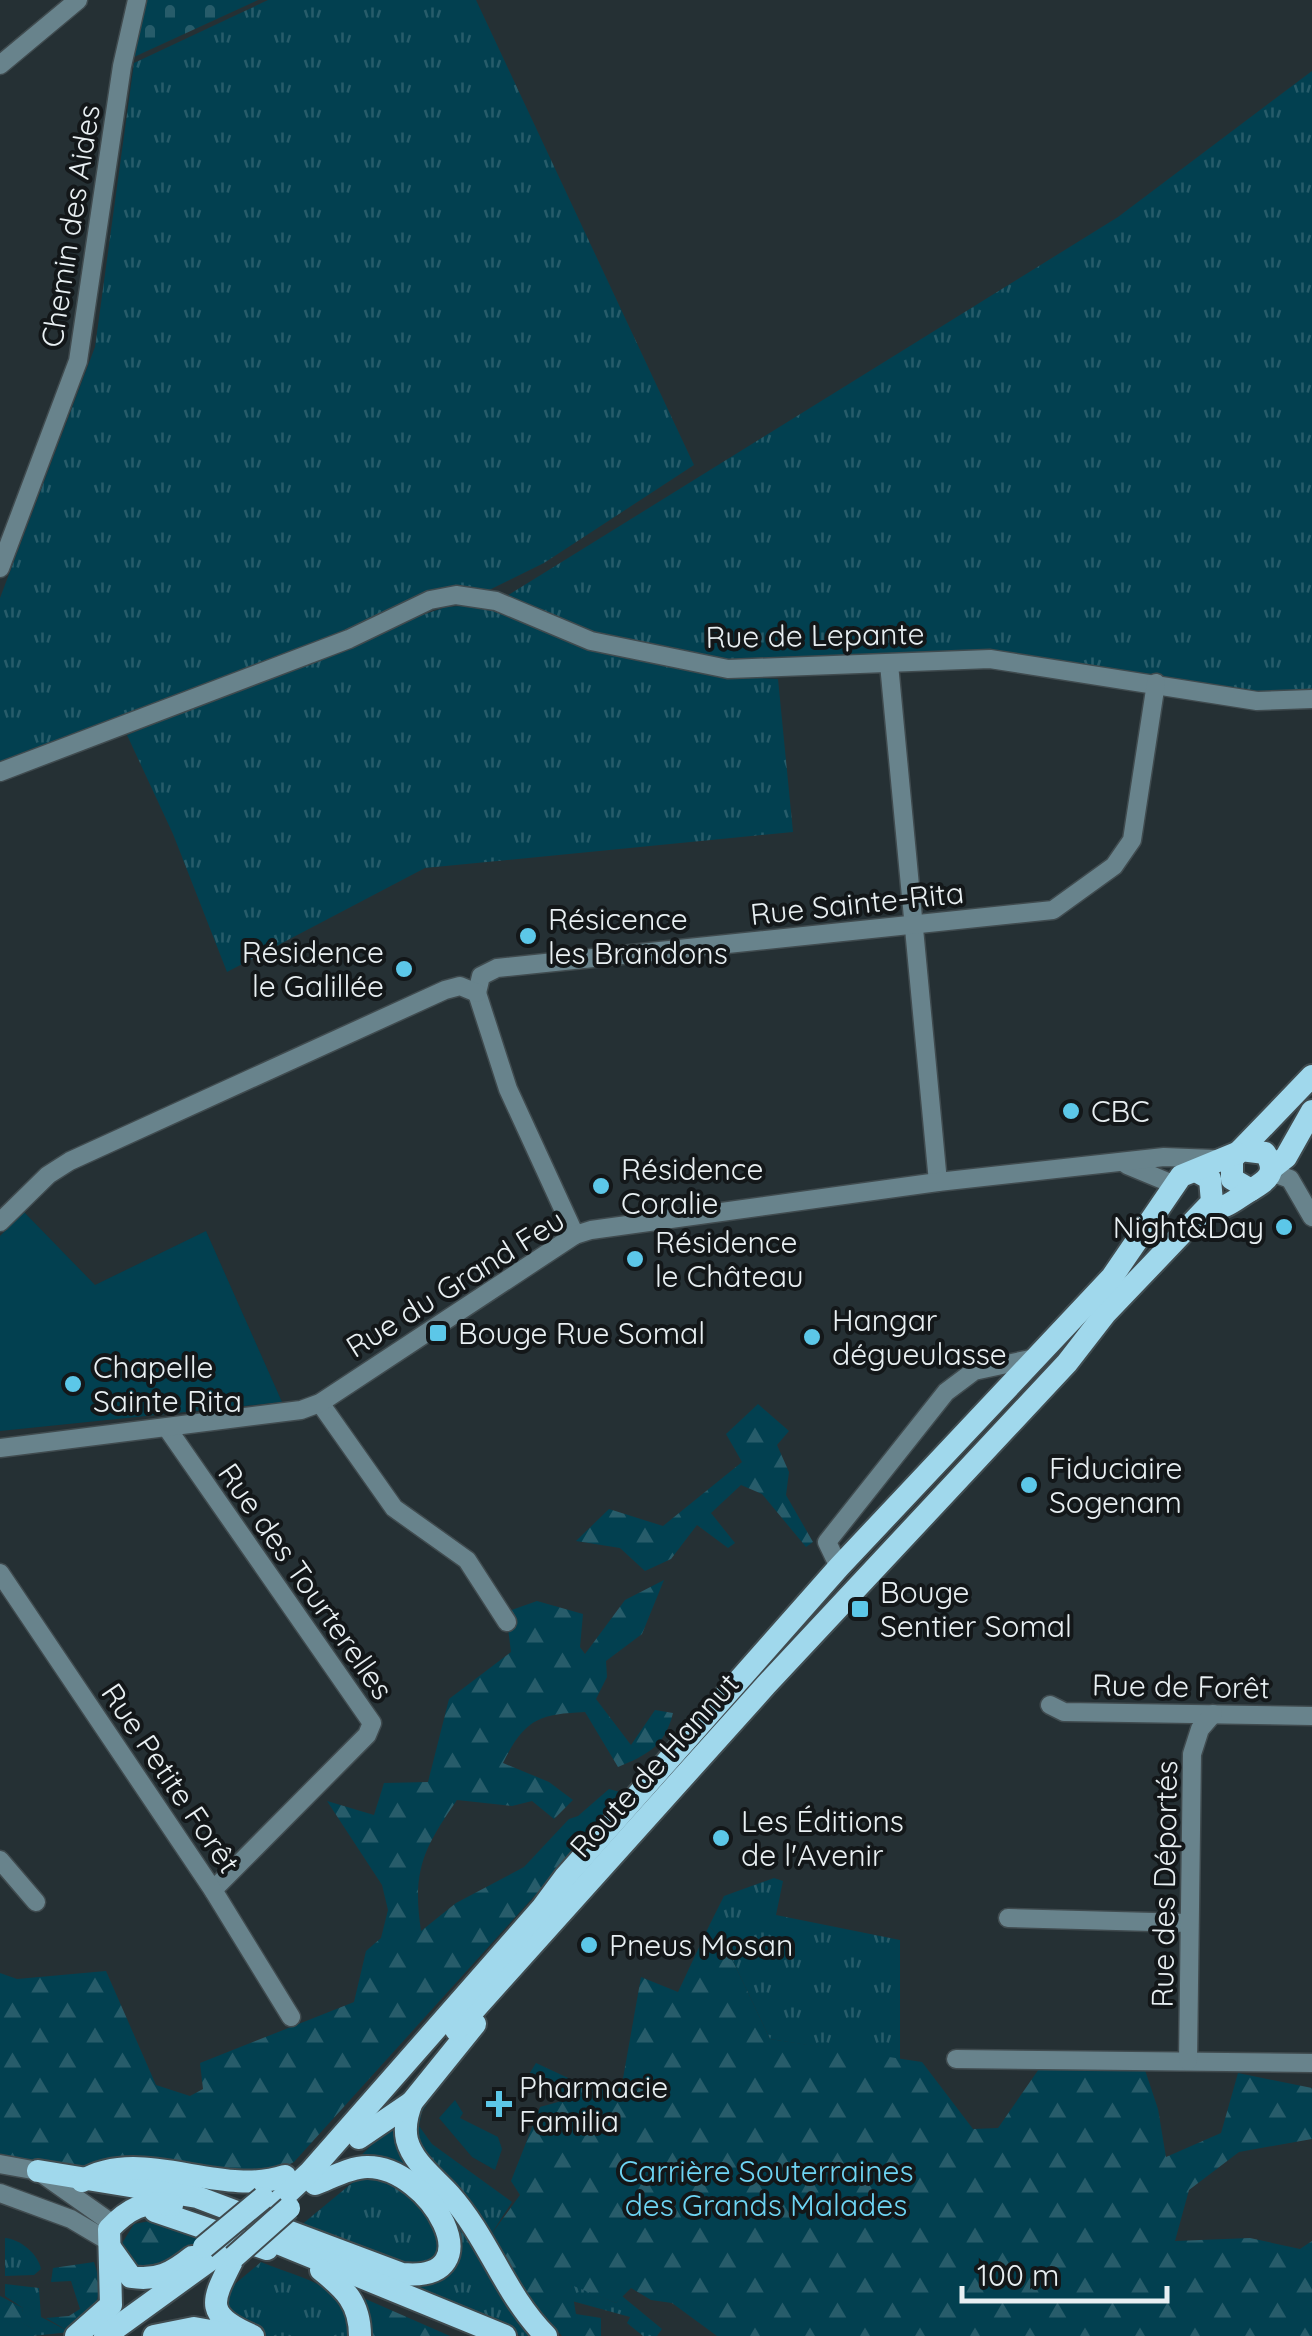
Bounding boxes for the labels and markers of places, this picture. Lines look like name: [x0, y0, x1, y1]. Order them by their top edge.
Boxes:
place label: Résicence les Brandons: [548, 900, 728, 972]
marker: Résicence les Brandons: [517, 925, 539, 947]
place label: Résidence le Galillée: [242, 933, 384, 1005]
marker: Résidence le Galillée: [393, 958, 415, 980]
place label: CBC: [1091, 1092, 1150, 1130]
marker: CBC: [1060, 1100, 1082, 1122]
place label: Résidence Coralie: [621, 1150, 763, 1222]
marker: Résidence Coralie: [590, 1175, 612, 1197]
place label: Night&Day: [1113, 1208, 1264, 1246]
marker: Night&Day: [1273, 1216, 1295, 1238]
place label: Résidence le Château: [655, 1223, 804, 1295]
marker: Résidence le Château: [624, 1248, 646, 1270]
place label: Hangar dégueulasse: [832, 1301, 1007, 1373]
place label: Bouge Rue Somal: [458, 1314, 705, 1352]
marker: Bouge Rue Somal: [427, 1322, 449, 1344]
marker: Hangar dégueulasse: [801, 1326, 823, 1348]
place label: Chapelle Sainte Rita: [93, 1348, 242, 1420]
marker: Chapelle Sainte Rita: [62, 1373, 84, 1395]
place label: Fiduciaire Sogenam: [1049, 1449, 1183, 1521]
marker: Fiduciaire Sogenam: [1018, 1474, 1040, 1496]
place label: Bouge Sentier Somal: [880, 1573, 1072, 1645]
marker: Bouge Sentier Somal: [849, 1598, 871, 1620]
place label: Les Éditions de l'Avenir: [741, 1802, 904, 1874]
marker: Les Éditions de l'Avenir: [710, 1827, 732, 1849]
place label: Pneus Mosan: [609, 1926, 793, 1964]
marker: Pneus Mosan: [578, 1934, 600, 1956]
place label: Pharmacie Familia: [519, 2068, 668, 2140]
marker: Pharmacie Familia: [488, 2093, 510, 2115]

